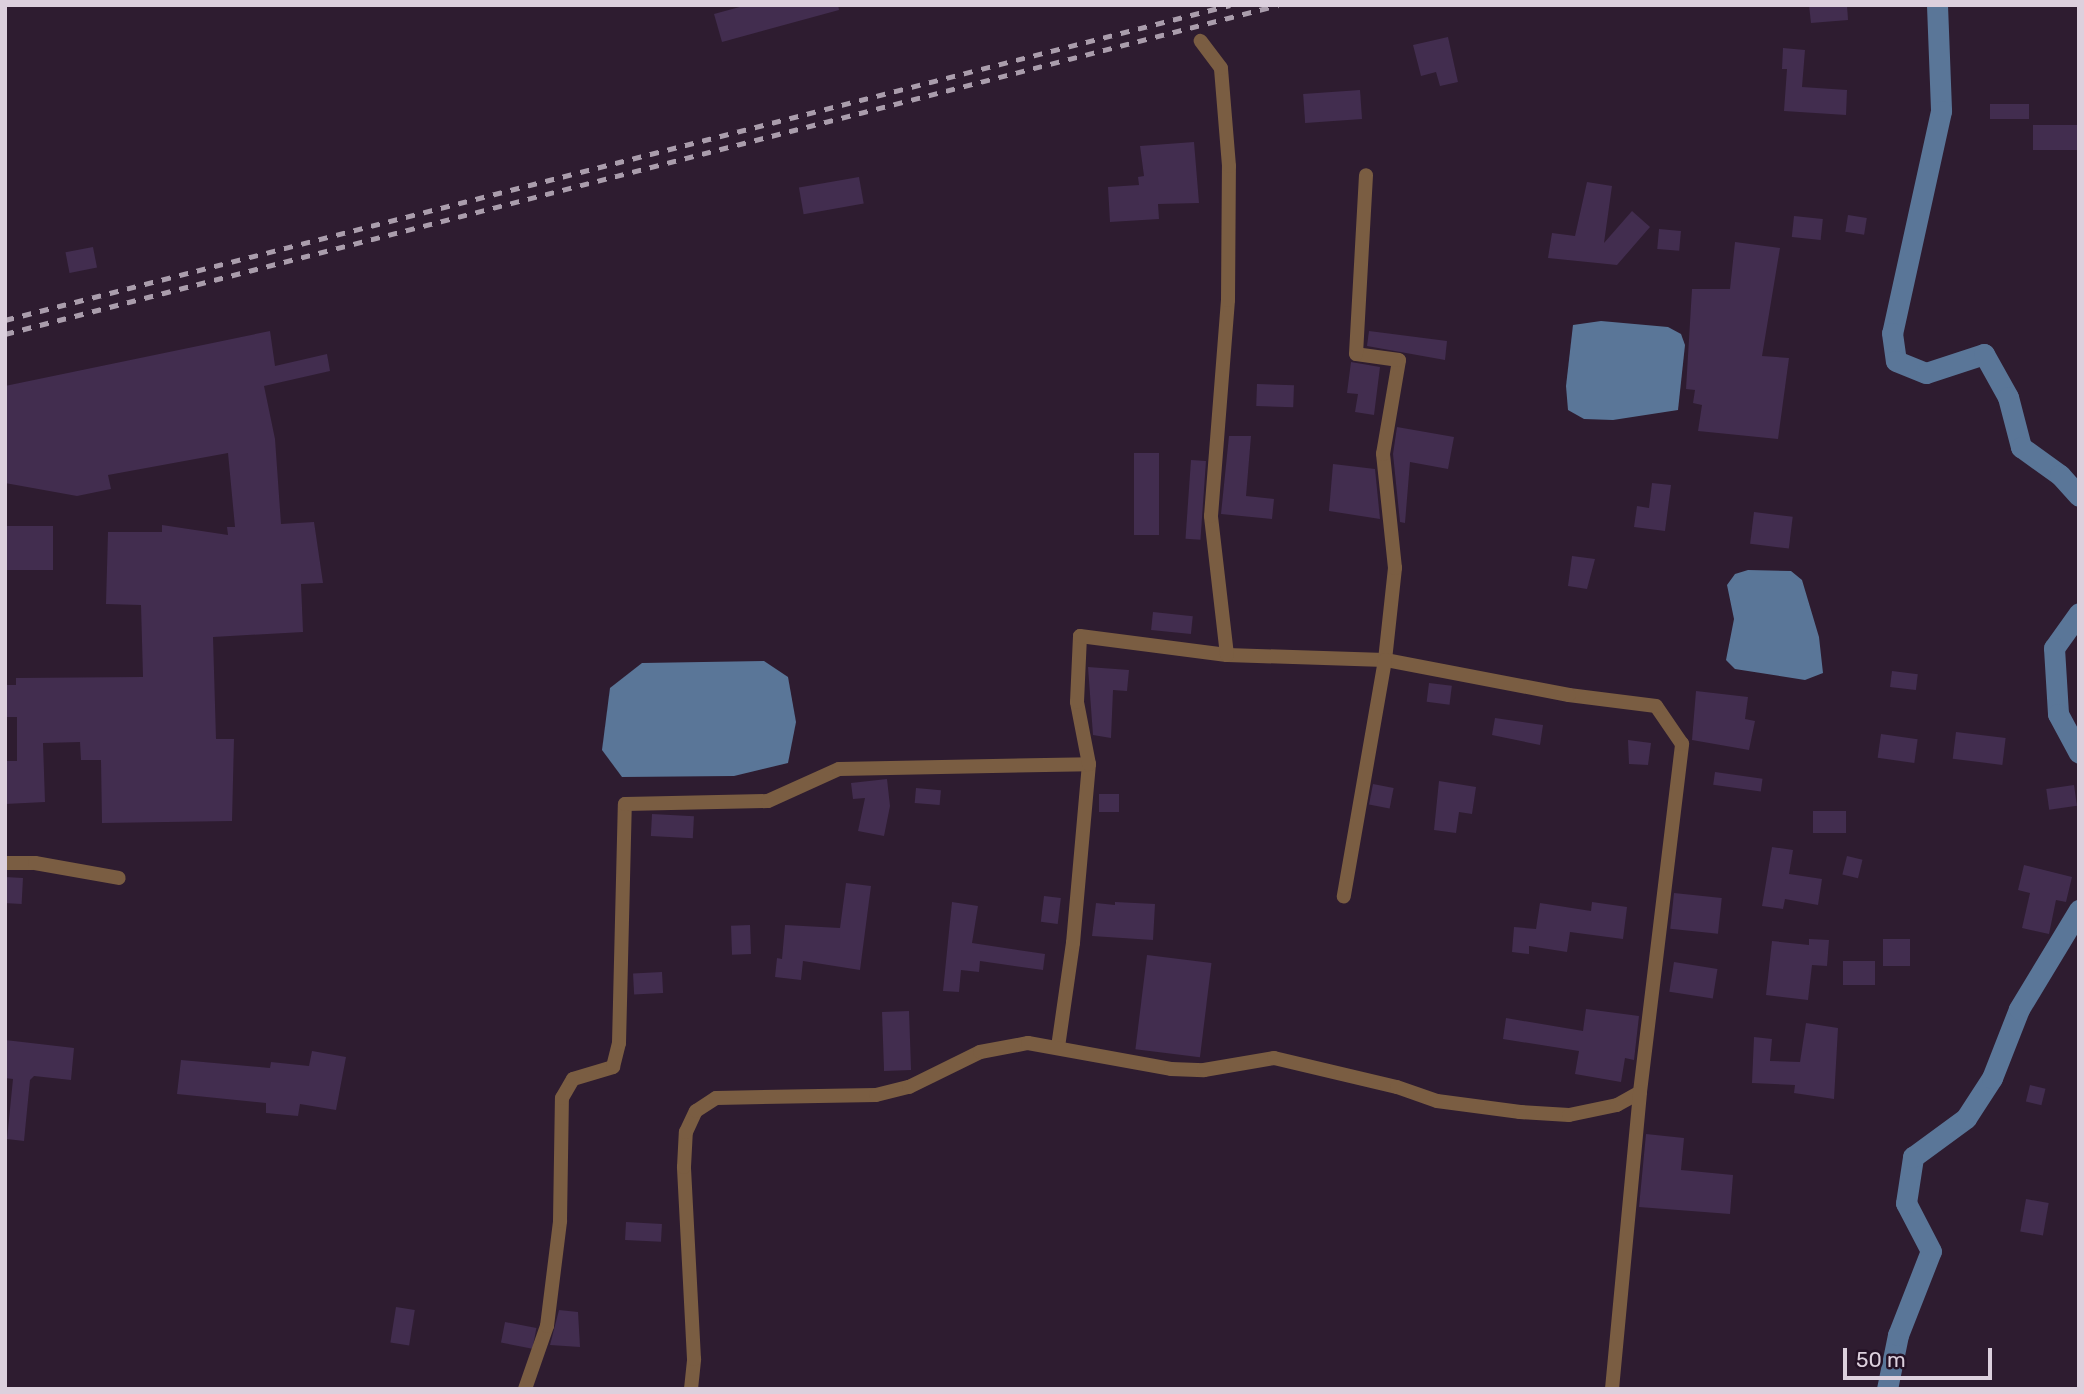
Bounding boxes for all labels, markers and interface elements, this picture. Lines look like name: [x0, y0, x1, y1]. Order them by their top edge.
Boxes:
scale bar: [1846, 1334, 1995, 1378]
text: 50 m: [1856, 1347, 1906, 1372]

